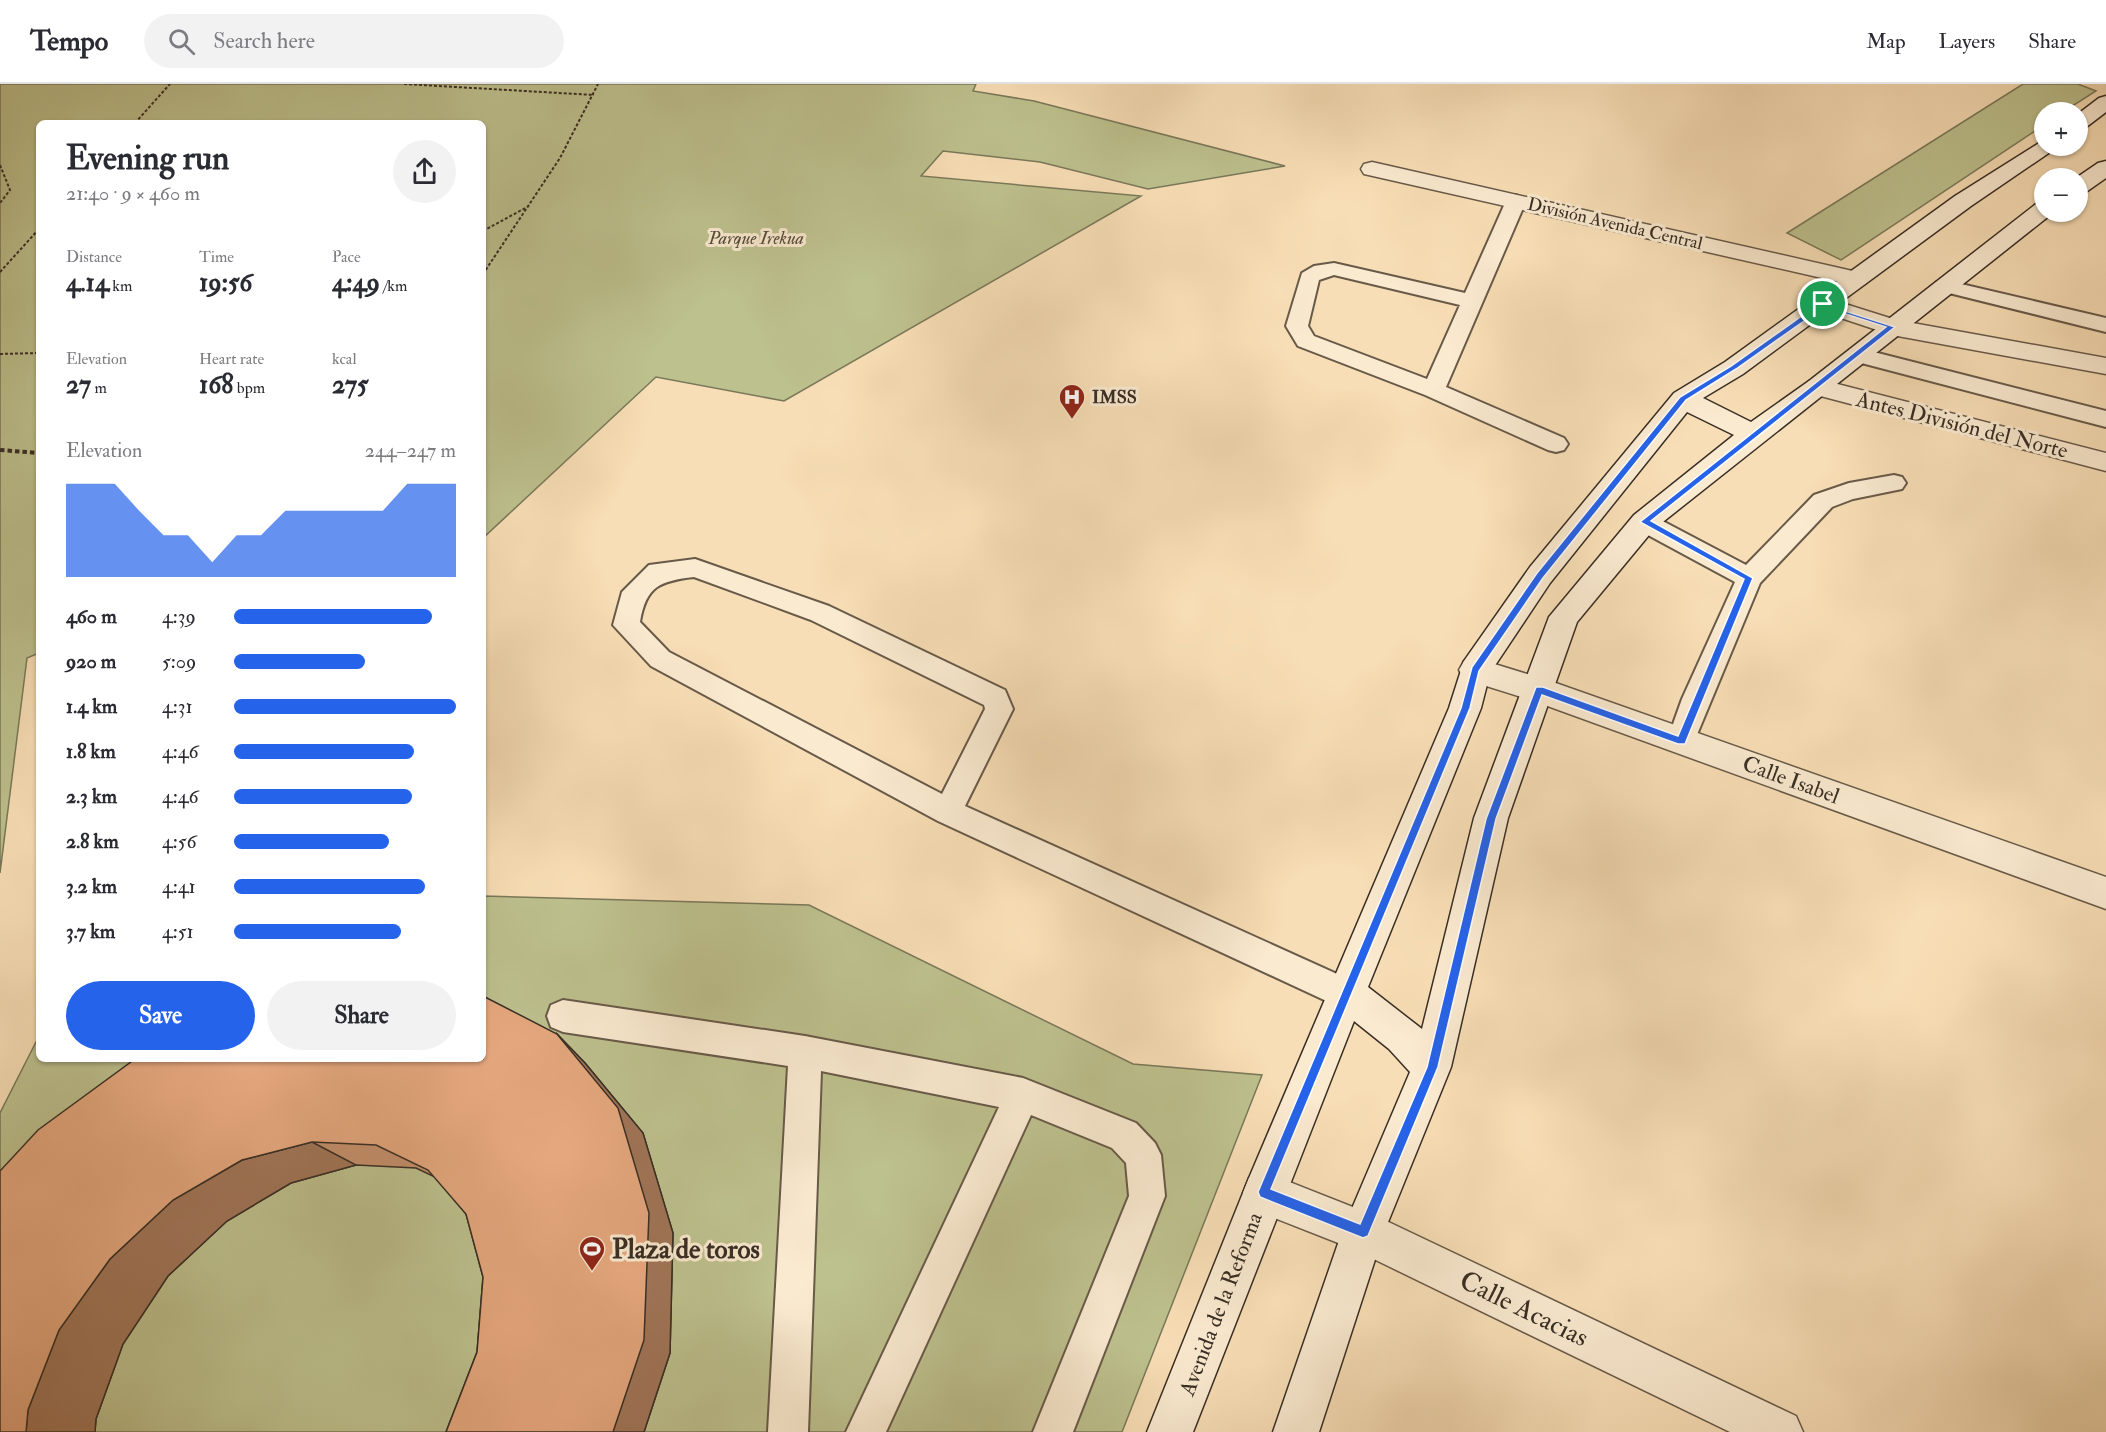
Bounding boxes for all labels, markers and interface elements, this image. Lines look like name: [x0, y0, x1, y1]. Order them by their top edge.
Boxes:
search box: [144, 14, 564, 68]
text: Tempo: [30, 24, 108, 59]
icon: search: [165, 25, 198, 58]
text: Search here: [213, 27, 315, 55]
text: Map: [1866, 28, 1906, 55]
text: Layers: [1939, 28, 1995, 55]
text: Share: [2028, 28, 2076, 55]
map controls: [2034, 102, 2088, 222]
button: +: [2034, 102, 2088, 156]
text: Evening run: [66, 138, 229, 179]
button: share: [393, 140, 456, 203]
button: −: [2034, 168, 2088, 222]
text: 21:40 · 9 × 460 m: [66, 181, 200, 206]
street label: División Avenida Central: [1525, 193, 1705, 255]
park label: Parque Irekua: [707, 227, 804, 250]
text: Distance: [66, 247, 122, 267]
text: Time: [199, 247, 234, 267]
text: Pace: [332, 247, 361, 267]
text: 4.14: [66, 267, 109, 299]
text: 19:56: [199, 267, 252, 299]
text: 4:49: [332, 267, 380, 299]
text: km: [109, 276, 132, 296]
text: /km: [380, 276, 407, 296]
pin: [1797, 278, 1848, 329]
icon: arrive: [1806, 287, 1839, 320]
text: Elevation: [66, 349, 127, 369]
text: Heart rate: [199, 349, 264, 369]
text: kcal: [332, 349, 357, 369]
text: 27: [66, 369, 91, 401]
text: 168: [199, 369, 233, 401]
text: 275: [332, 369, 368, 401]
text: m: [91, 378, 107, 398]
text: bpm: [233, 378, 265, 398]
hospital icon: IMSS: [1057, 382, 1087, 420]
street label: Antes División del Norte: [1852, 385, 2071, 465]
place label: IMSS: [1092, 386, 1137, 409]
text: Elevation: [66, 438, 142, 463]
text: 244–247 m: [365, 438, 456, 463]
text: 460 m: [66, 604, 117, 629]
text: 4:39: [162, 604, 196, 629]
text: 920 m: [66, 649, 116, 674]
text: 5:09: [162, 649, 196, 674]
text: 1.4 km: [66, 694, 117, 719]
text: 4:31: [162, 694, 193, 719]
text: 1.8 km: [66, 739, 116, 764]
text: 4:46: [162, 739, 199, 764]
street label: Calle Isabel: [1739, 750, 1844, 811]
text: 2.3 km: [66, 784, 117, 809]
text: 4:46: [162, 784, 199, 809]
text: 2.8 km: [66, 829, 119, 854]
text: 4:56: [162, 829, 197, 854]
text: 3.2 km: [66, 874, 117, 899]
text: 4:41: [162, 874, 196, 899]
text: 3.7 km: [66, 919, 115, 944]
text: 4:51: [162, 919, 194, 944]
button: Save: [66, 981, 255, 1050]
button: Share: [267, 981, 456, 1050]
street label: Avenida de la Reforma: [1173, 1207, 1269, 1401]
place label: Plaza de toros: [612, 1233, 760, 1266]
sports icon: Plaza de toros: [577, 1234, 607, 1272]
street label: Calle Acacias: [1454, 1264, 1594, 1354]

